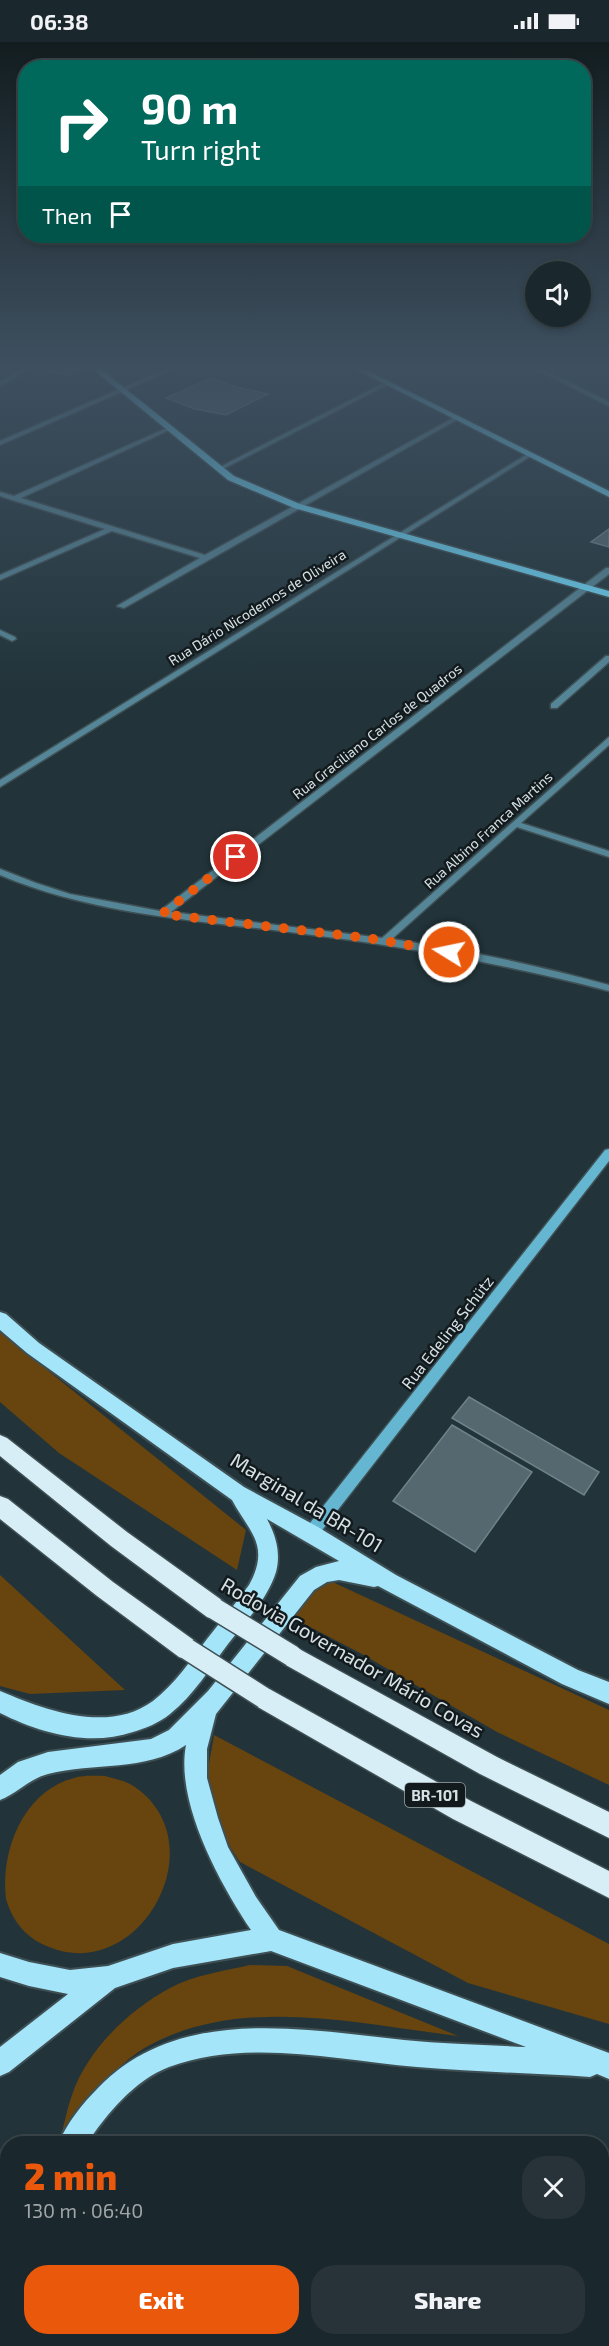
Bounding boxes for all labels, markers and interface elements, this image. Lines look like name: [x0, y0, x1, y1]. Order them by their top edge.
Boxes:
text: 06:38: [30, 8, 89, 34]
text: 90 m: [141, 82, 238, 132]
icon: right: [42, 84, 120, 162]
text: Turn right: [141, 133, 261, 165]
icon: arrive: [104, 198, 137, 231]
text: Then: [42, 202, 92, 228]
map controls: [525, 261, 591, 327]
button: sound: [525, 261, 591, 327]
street label: Rua Dário Nicodemos de Oliveira: [165, 545, 349, 669]
street label: Rua Graciliano Carlos de Quadros: [289, 660, 465, 802]
street label: Rua Albino Franca Martins: [420, 768, 556, 892]
pin: [210, 831, 261, 882]
icon: arrive: [219, 840, 252, 873]
position arrow: [417, 920, 481, 984]
street label: Rua Edeling Schütz: [397, 1272, 497, 1392]
street label: Marginal da BR-101: [227, 1447, 387, 1557]
street label: Rodovia Governador Mário Covas: [217, 1572, 489, 1742]
road number: BR-101: [405, 1783, 465, 1807]
text: 2 min: [24, 2154, 117, 2197]
button: close: [522, 2156, 585, 2219]
text: 130 m · 06:40: [24, 2198, 143, 2222]
button: Exit: [24, 2265, 299, 2334]
button: Share: [311, 2265, 585, 2334]

